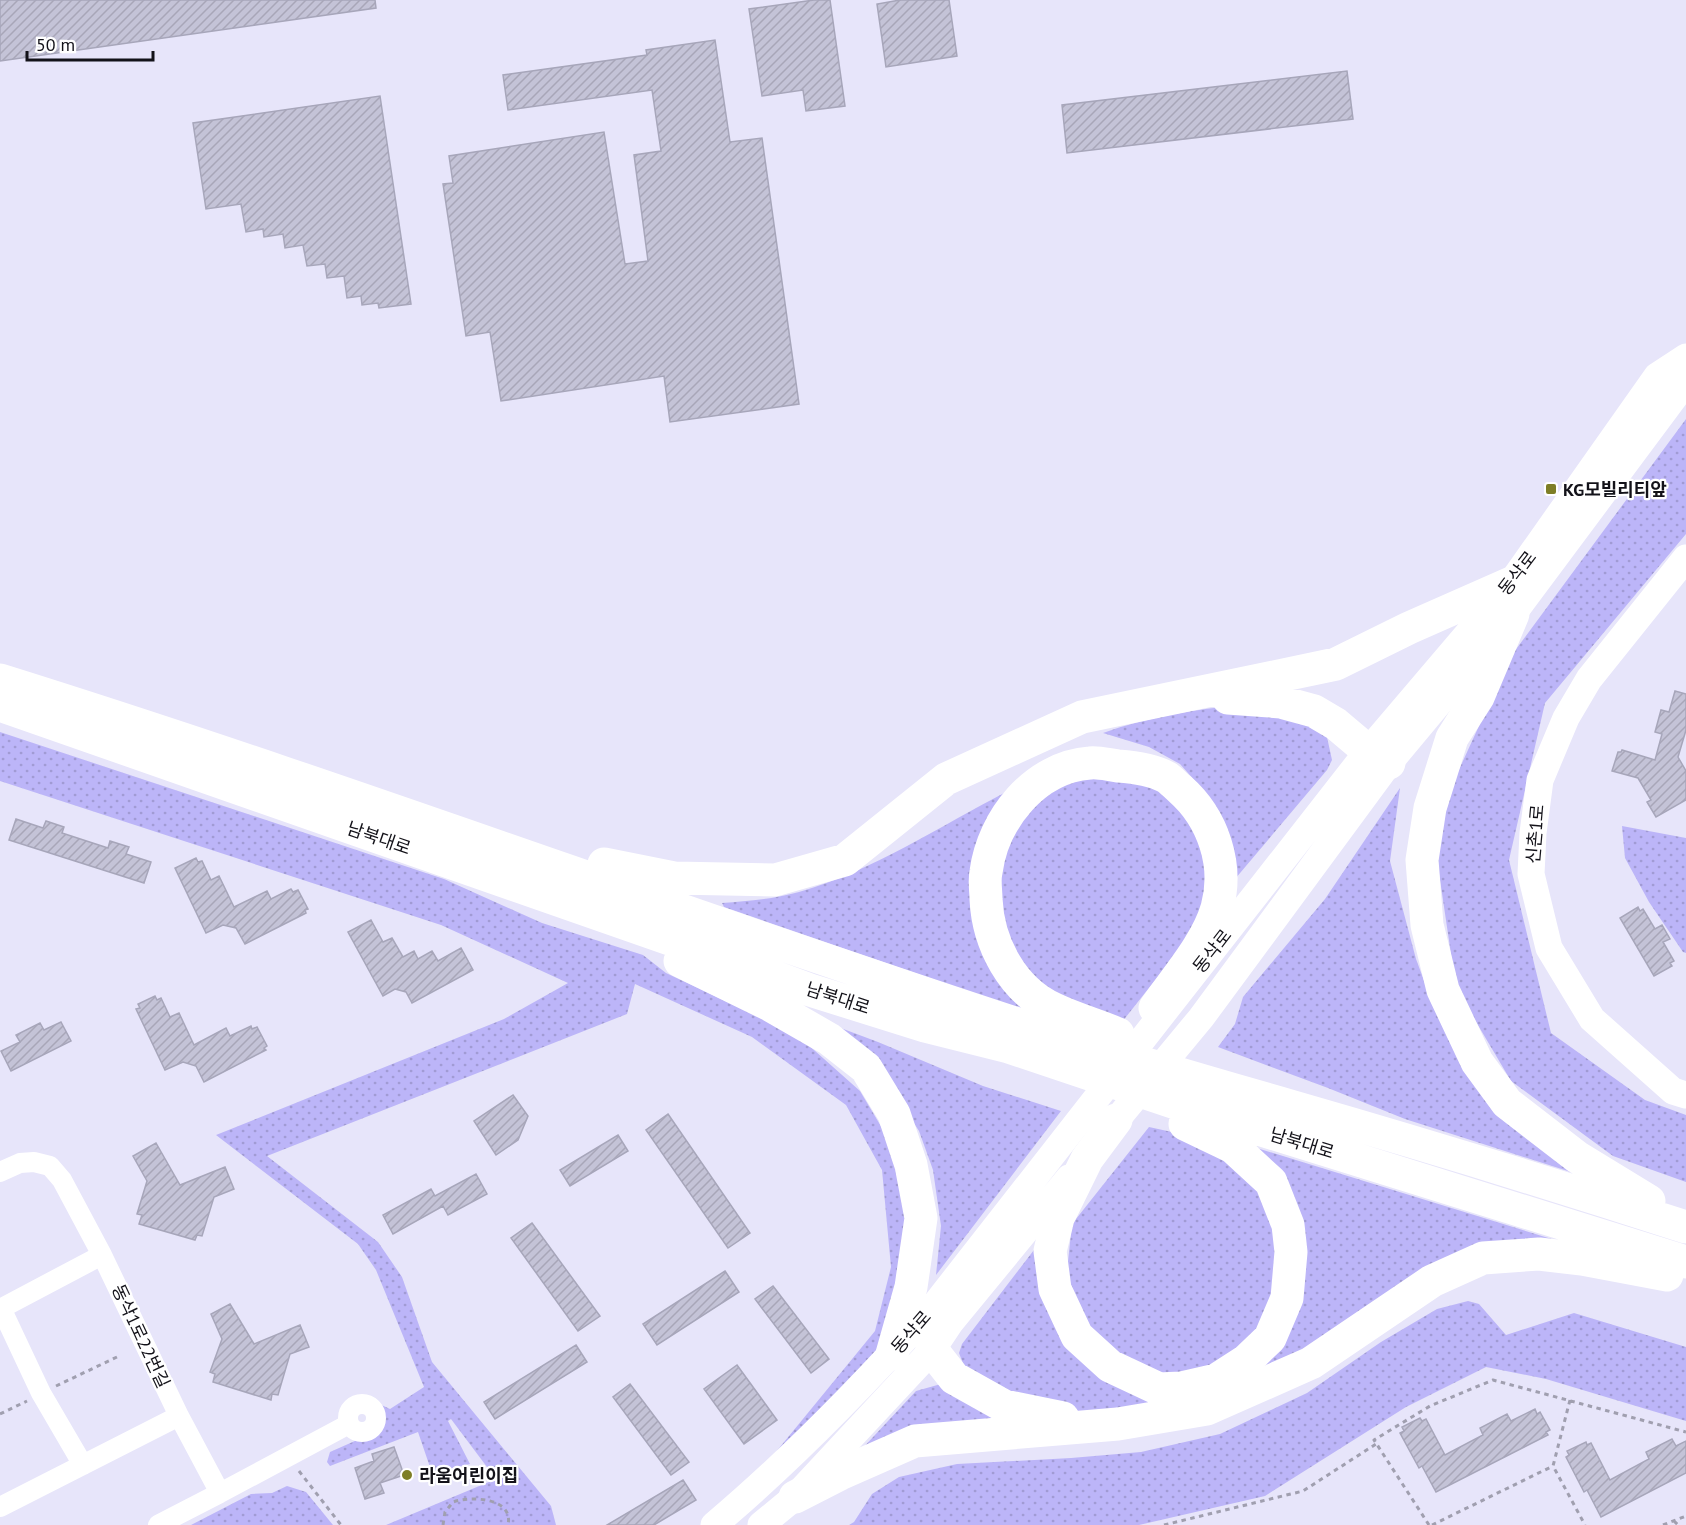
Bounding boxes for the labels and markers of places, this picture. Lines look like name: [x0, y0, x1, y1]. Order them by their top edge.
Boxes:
place label: KG모빌리티앞: [1563, 478, 1667, 501]
marker: KG모빌리티앞: [1544, 482, 1558, 496]
place label: 라움어린이집: [419, 1464, 518, 1487]
marker: 라움어린이집: [400, 1468, 414, 1482]

